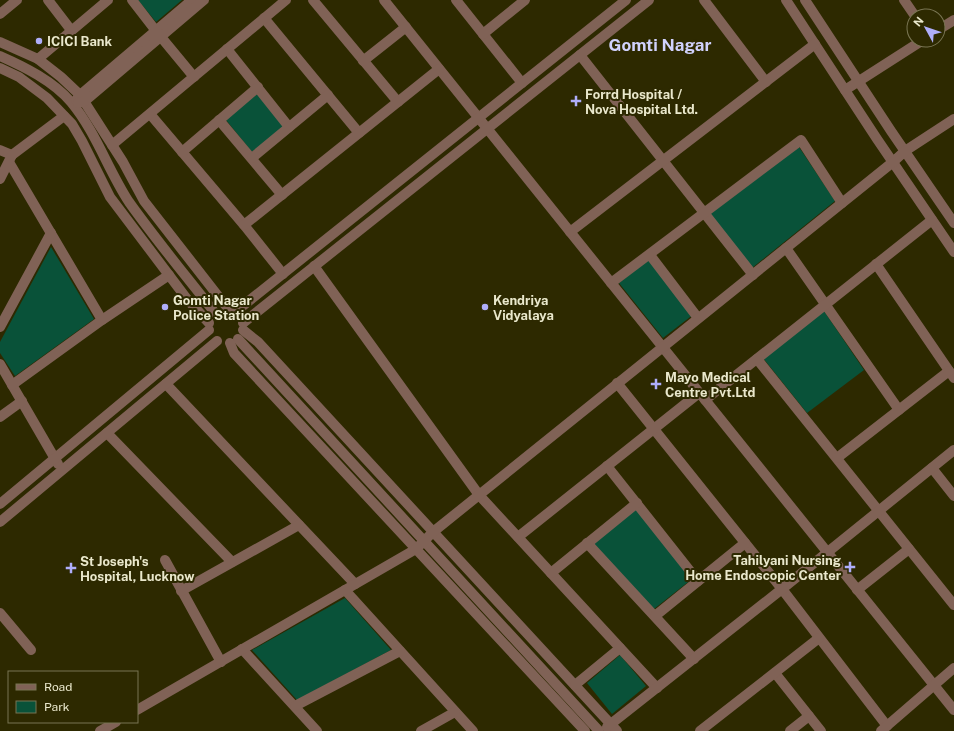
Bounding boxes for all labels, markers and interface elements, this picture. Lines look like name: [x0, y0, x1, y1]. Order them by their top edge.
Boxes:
north arrow: [906, 8, 946, 48]
text: N: [911, 14, 926, 29]
place label: ICICI Bank: [47, 34, 113, 49]
district label: Gomti Nagar: [608, 35, 712, 55]
marker: ICICI Bank: [34, 36, 44, 46]
place label: Forrd Hospital / Nova Hospital Ltd.: [585, 87, 698, 117]
marker: Forrd Hospital / Nova Hospital Ltd.: [570, 95, 582, 107]
place label: Gomti Nagar Police Station: [173, 293, 259, 323]
place label: Kendriya Vidyalaya: [493, 293, 554, 323]
marker: Gomti Nagar Police Station: [160, 302, 170, 312]
marker: Kendriya Vidyalaya: [480, 302, 490, 312]
place label: Mayo Medical Centre Pvt.Ltd: [665, 370, 755, 400]
marker: Mayo Medical Centre Pvt.Ltd: [650, 378, 662, 390]
place label: Tahilyani Nursing Home Endoscopic Center: [685, 553, 842, 583]
place label: St Joseph's Hospital, Lucknow: [80, 554, 195, 584]
marker: Tahilyani Nursing Home Endoscopic Center: [844, 561, 856, 573]
marker: St Joseph's Hospital, Lucknow: [65, 562, 77, 574]
legend: [8, 671, 138, 723]
text: Road: [44, 680, 72, 694]
text: Park: [44, 700, 70, 714]

